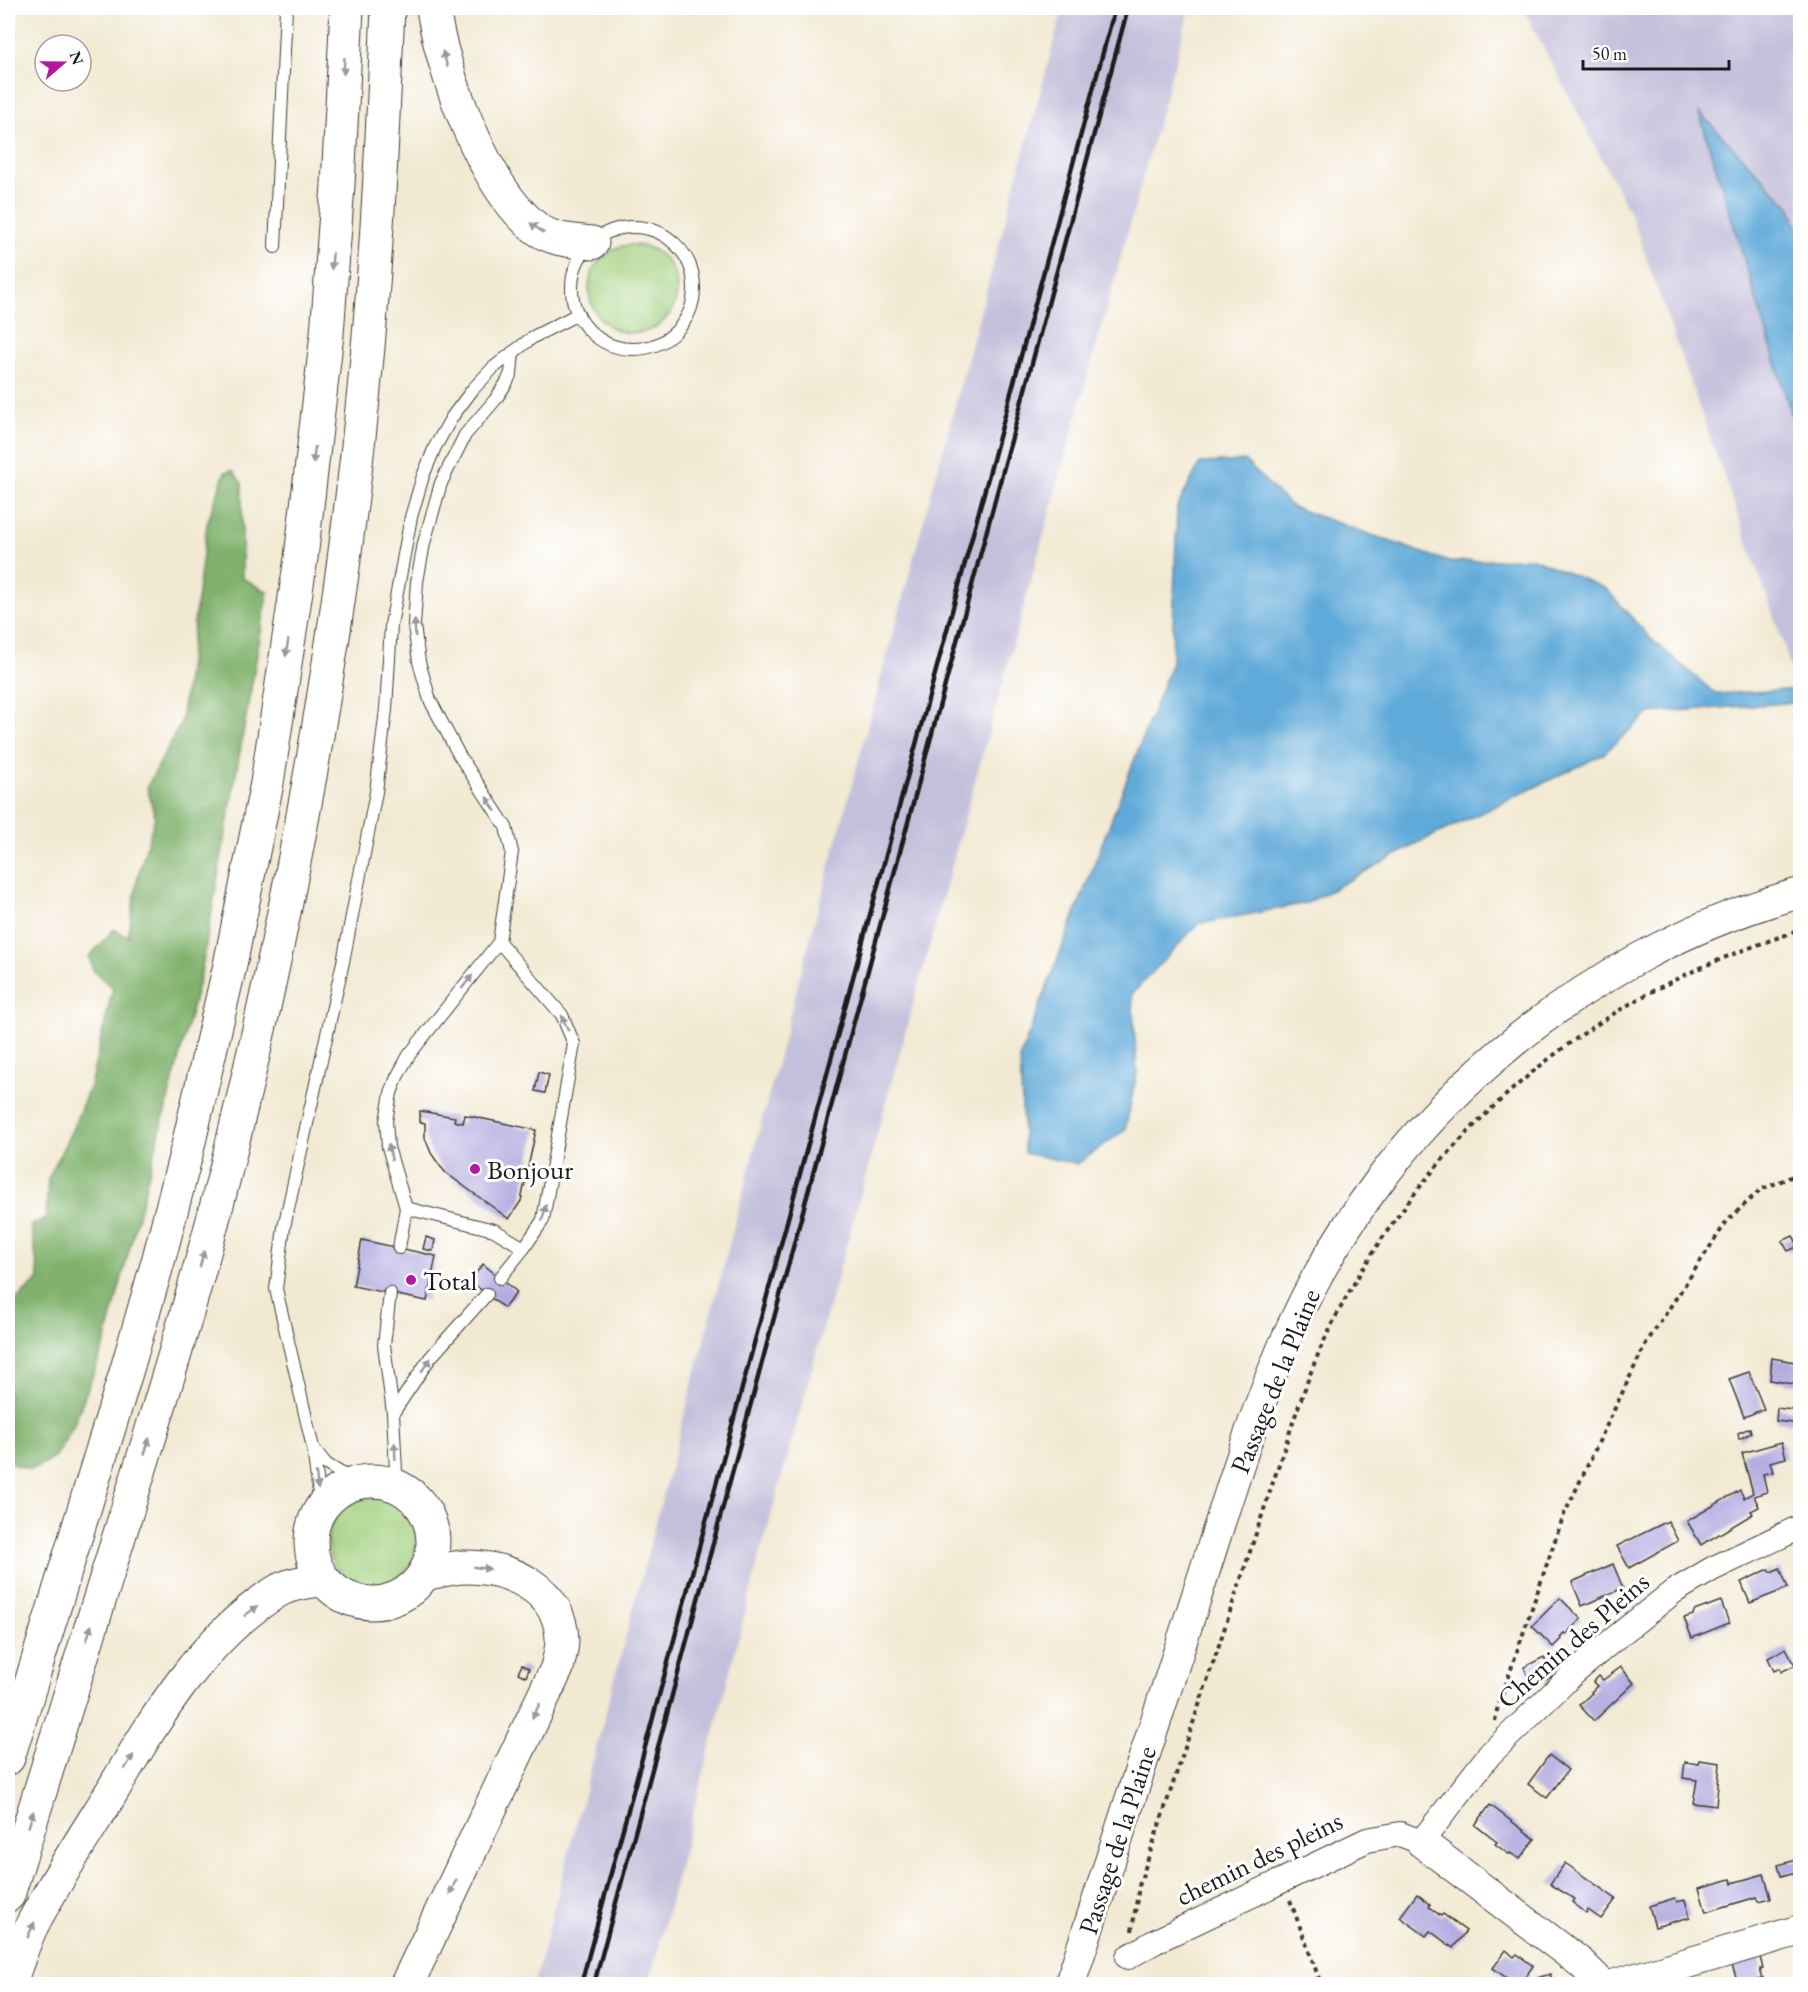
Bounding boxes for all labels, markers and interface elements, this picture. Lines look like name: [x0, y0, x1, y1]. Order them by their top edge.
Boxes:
north arrow: [33, 33, 93, 93]
scale bar: [1583, 33, 1728, 71]
text: 50 m: [1592, 42, 1627, 65]
text: N: [65, 48, 89, 68]
one-way arrow: [440, 50, 449, 68]
one-way arrow: [339, 56, 348, 75]
one-way arrow: [529, 222, 545, 234]
one-way arrow: [328, 251, 337, 270]
one-way arrow: [309, 445, 319, 464]
one-way arrow: [411, 618, 420, 637]
one-way arrow: [283, 638, 292, 657]
one-way arrow: [486, 796, 497, 812]
one-way arrow: [461, 974, 474, 990]
one-way arrow: [560, 1014, 570, 1032]
one-way arrow: [384, 1142, 394, 1161]
place label: Bonjour: [487, 1152, 573, 1187]
marker: Bonjour: [468, 1162, 482, 1176]
one-way arrow: [539, 1204, 549, 1222]
one-way arrow: [197, 1250, 207, 1268]
place label: Total: [423, 1263, 477, 1298]
marker: Total: [404, 1273, 418, 1287]
street label: Passage de la Plaine: [1222, 1284, 1328, 1478]
one-way arrow: [420, 1357, 432, 1373]
one-way arrow: [143, 1437, 152, 1455]
one-way arrow: [390, 1442, 400, 1461]
one-way arrow: [313, 1472, 322, 1491]
one-way arrow: [473, 1564, 492, 1573]
street label: Chemin des Pleins: [1490, 1564, 1656, 1716]
one-way arrow: [243, 1605, 258, 1617]
one-way arrow: [85, 1624, 94, 1642]
one-way arrow: [532, 1703, 541, 1720]
street label: Passage de la Plaine: [1070, 1741, 1164, 1939]
one-way arrow: [124, 1754, 135, 1770]
street label: chemin des pleins: [1170, 1803, 1348, 1913]
one-way arrow: [27, 1810, 36, 1828]
one-way arrow: [448, 1879, 457, 1896]
one-way arrow: [26, 1921, 36, 1939]

